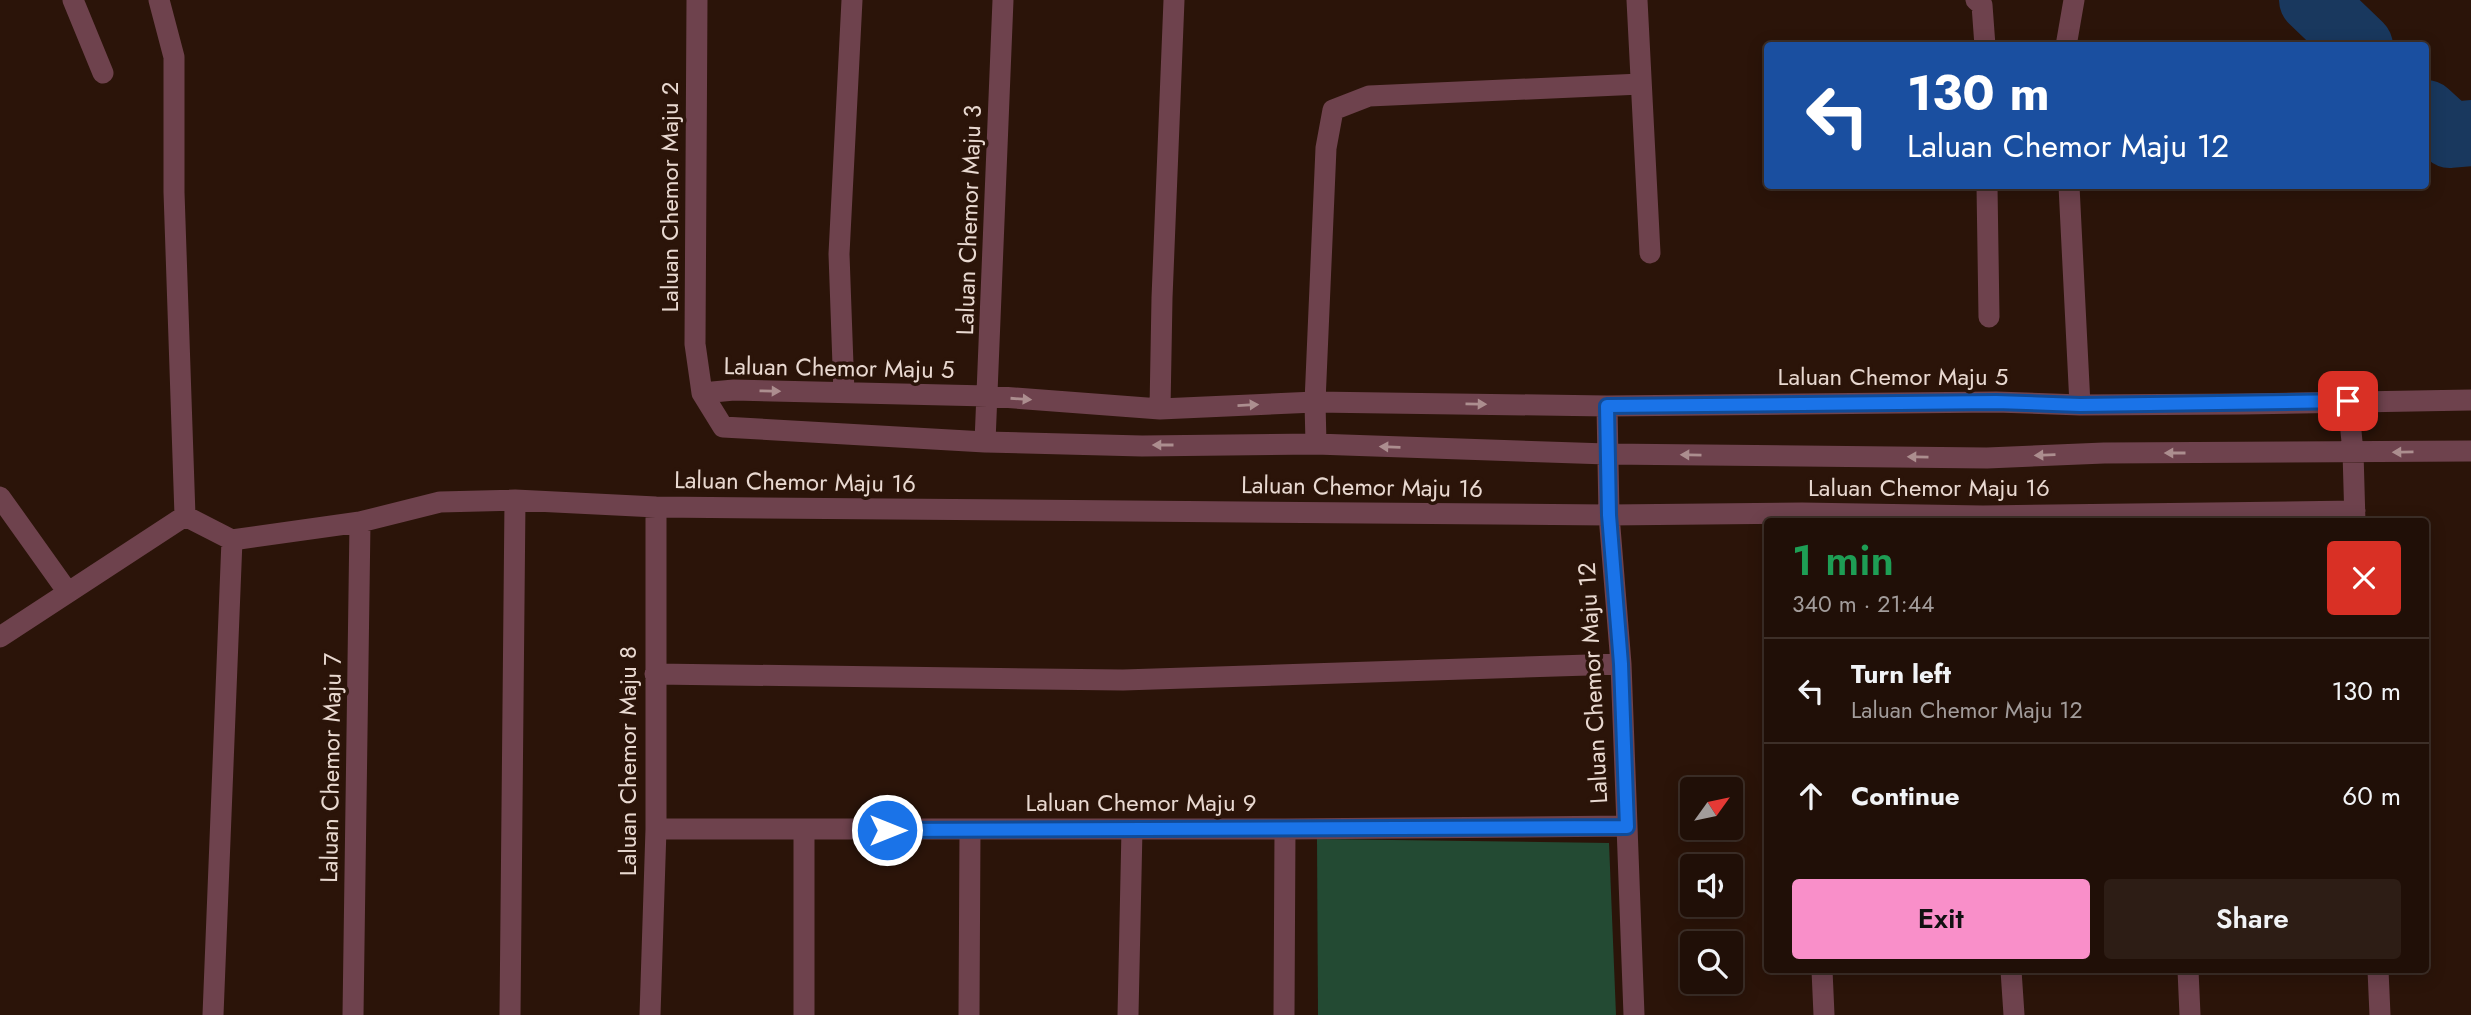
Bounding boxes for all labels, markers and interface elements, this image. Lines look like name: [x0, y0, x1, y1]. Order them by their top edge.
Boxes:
text: 130 m: [1907, 58, 2050, 128]
icon: left: [1792, 70, 1883, 161]
street label: Laluan Chemor Maju 2: [652, 82, 687, 312]
street label: Laluan Chemor Maju 3: [947, 104, 990, 336]
text: Laluan Chemor Maju 12: [1907, 123, 2229, 169]
street label: Laluan Chemor Maju 5: [723, 348, 955, 387]
street label: Laluan Chemor Maju 5: [1778, 359, 2008, 394]
pin: [2318, 371, 2378, 431]
icon: arrive: [2329, 382, 2367, 420]
one-way arrow: [759, 385, 781, 397]
one-way arrow: [1011, 394, 1033, 405]
one-way arrow: [1465, 399, 1487, 410]
one-way arrow: [1238, 400, 1260, 411]
one-way arrow: [1151, 439, 1173, 451]
one-way arrow: [1379, 441, 1401, 452]
one-way arrow: [2392, 446, 2414, 457]
one-way arrow: [2164, 447, 2186, 459]
one-way arrow: [1680, 449, 1702, 460]
one-way arrow: [2034, 450, 2056, 461]
one-way arrow: [1907, 451, 1929, 463]
street label: Laluan Chemor Maju 16: [674, 462, 916, 501]
street label: Laluan Chemor Maju 16: [1241, 467, 1483, 506]
street label: Laluan Chemor Maju 16: [1808, 470, 2050, 505]
text: 1 min: [1792, 530, 1894, 591]
button: close: [2327, 541, 2401, 615]
street label: Laluan Chemor Maju 12: [1569, 561, 1616, 805]
text: 340 m · 21:44: [1792, 587, 1934, 621]
street label: Laluan Chemor Maju 8: [610, 646, 645, 876]
street label: Laluan Chemor Maju 7: [311, 652, 350, 883]
text: Turn left: [1851, 655, 1951, 693]
icon: left: [1792, 672, 1830, 710]
text: 130 m: [2331, 672, 2401, 710]
text: Laluan Chemor Maju 12: [1851, 693, 2083, 727]
north arrow: [1680, 777, 1743, 840]
map controls: [1680, 777, 1743, 994]
icon: ahead: [1792, 777, 1830, 815]
text: Continue: [1851, 777, 1960, 815]
text: 60 m: [2342, 777, 2401, 815]
street label: Laluan Chemor Maju 9: [1025, 785, 1257, 820]
position arrow: [850, 793, 924, 867]
button: sound: [1680, 854, 1743, 917]
button: Exit: [1792, 879, 2090, 959]
button: Share: [2104, 879, 2401, 959]
button: search: [1680, 931, 1743, 994]

